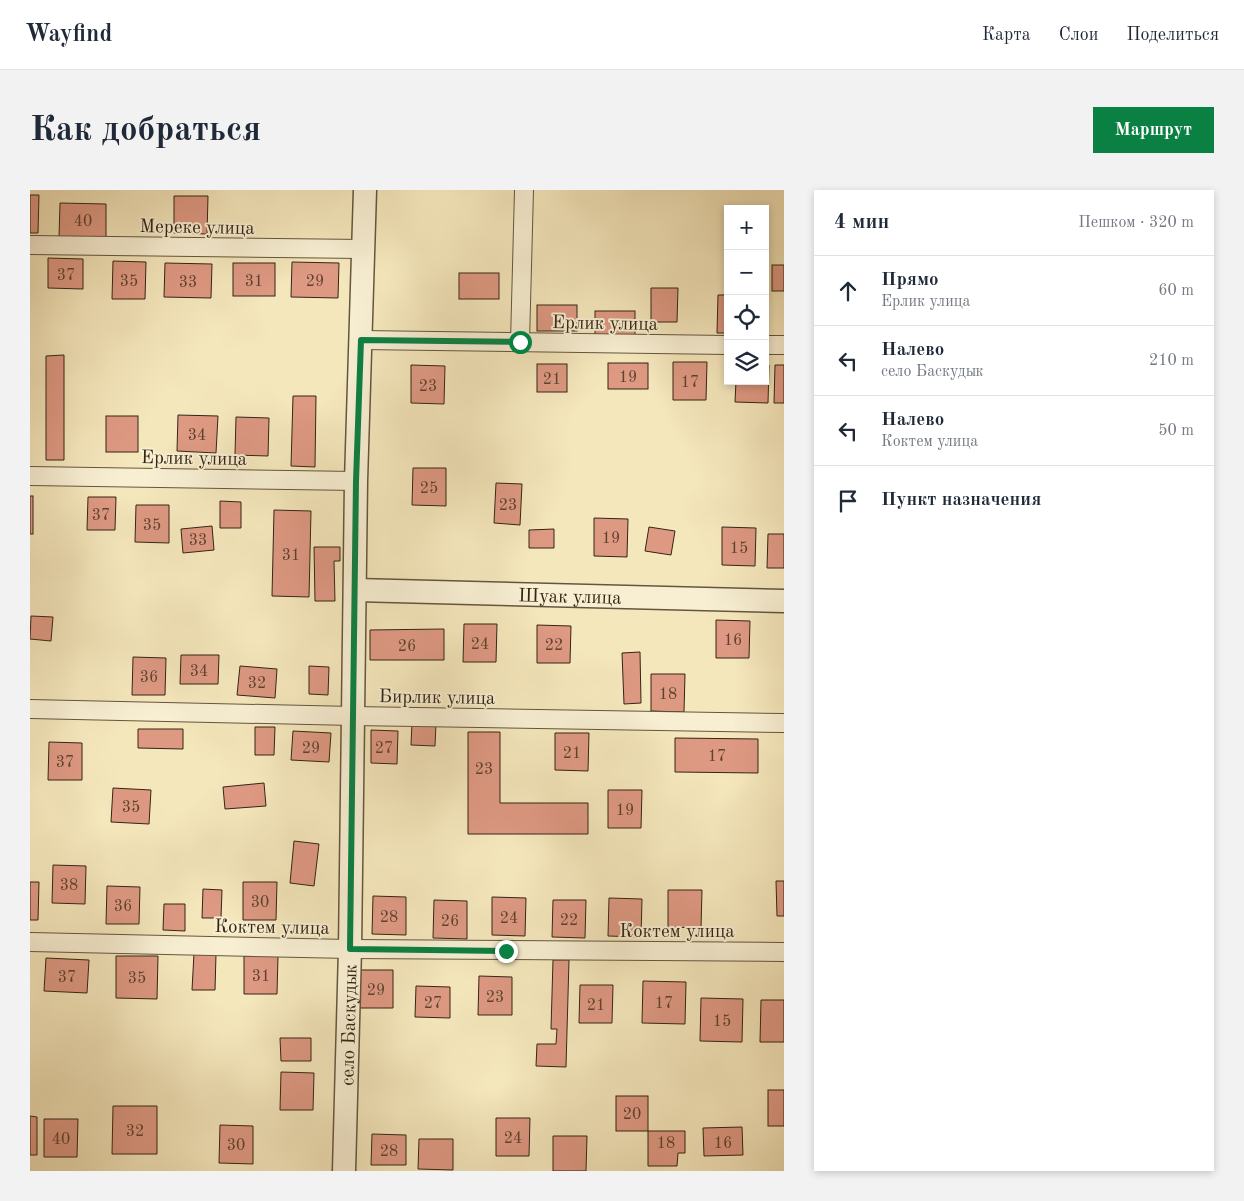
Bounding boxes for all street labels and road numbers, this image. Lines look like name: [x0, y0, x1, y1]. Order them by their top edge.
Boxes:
street label: Мереке улица: [139, 218, 255, 239]
street label: Ерлик улица: [552, 314, 659, 335]
street label: Ерлик улица: [141, 449, 248, 470]
street label: Шуак улица: [518, 587, 622, 609]
street label: Бирлик улица: [378, 688, 496, 709]
street label: Коктем улица: [214, 918, 330, 939]
street label: Коктем улица: [619, 923, 735, 942]
street label: село Баскудык: [339, 964, 362, 1086]

